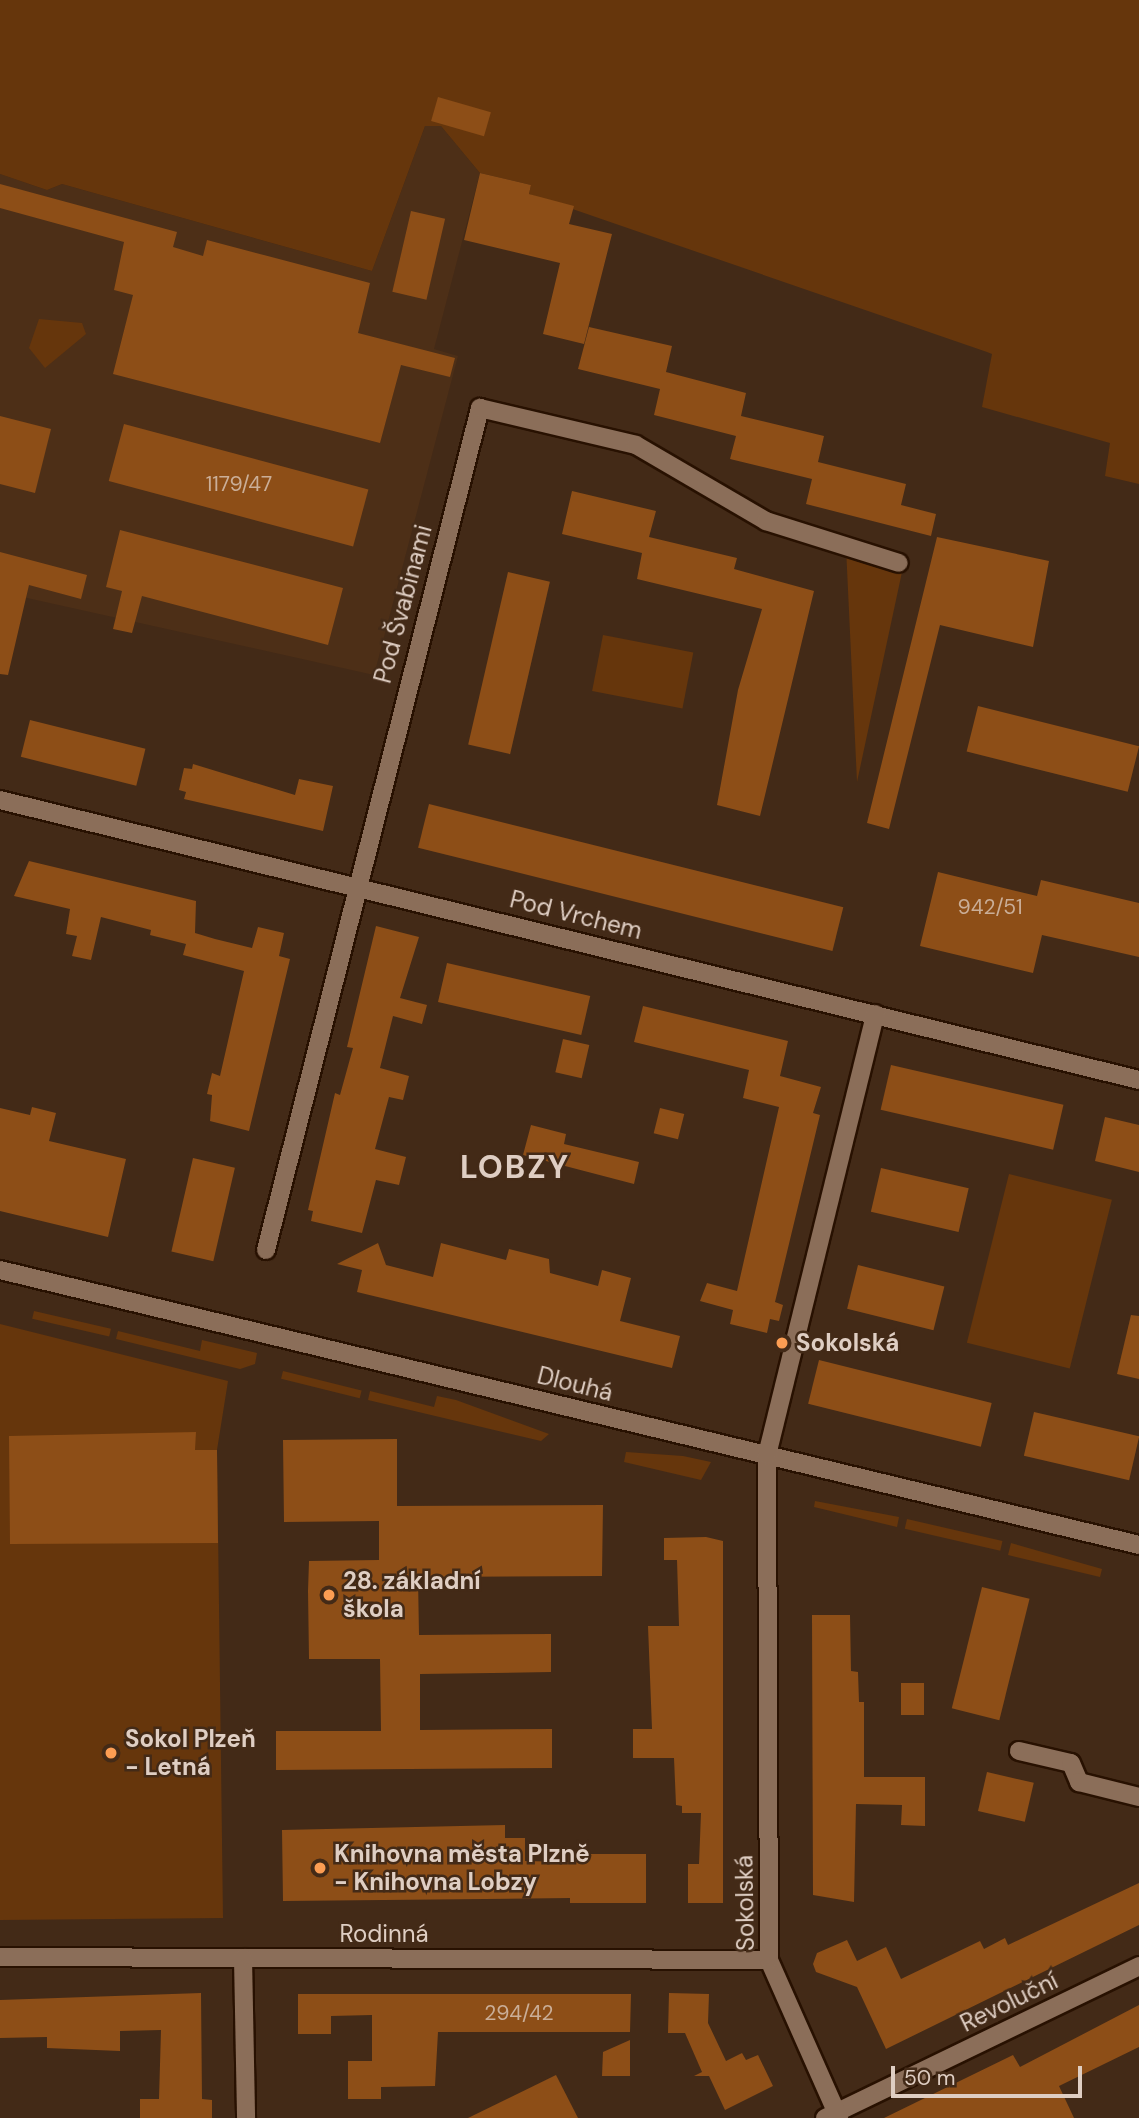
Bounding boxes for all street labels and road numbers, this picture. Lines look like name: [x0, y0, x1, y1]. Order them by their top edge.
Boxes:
street label: Pod Švabinami: [368, 522, 438, 686]
street label: Pod Vrchem: [507, 885, 645, 945]
street label: Dlouhá: [534, 1361, 616, 1407]
street label: Sokolská: [730, 1855, 760, 1951]
street label: Rodinná: [339, 1920, 429, 1948]
street label: Revoluční: [956, 1966, 1062, 2038]

